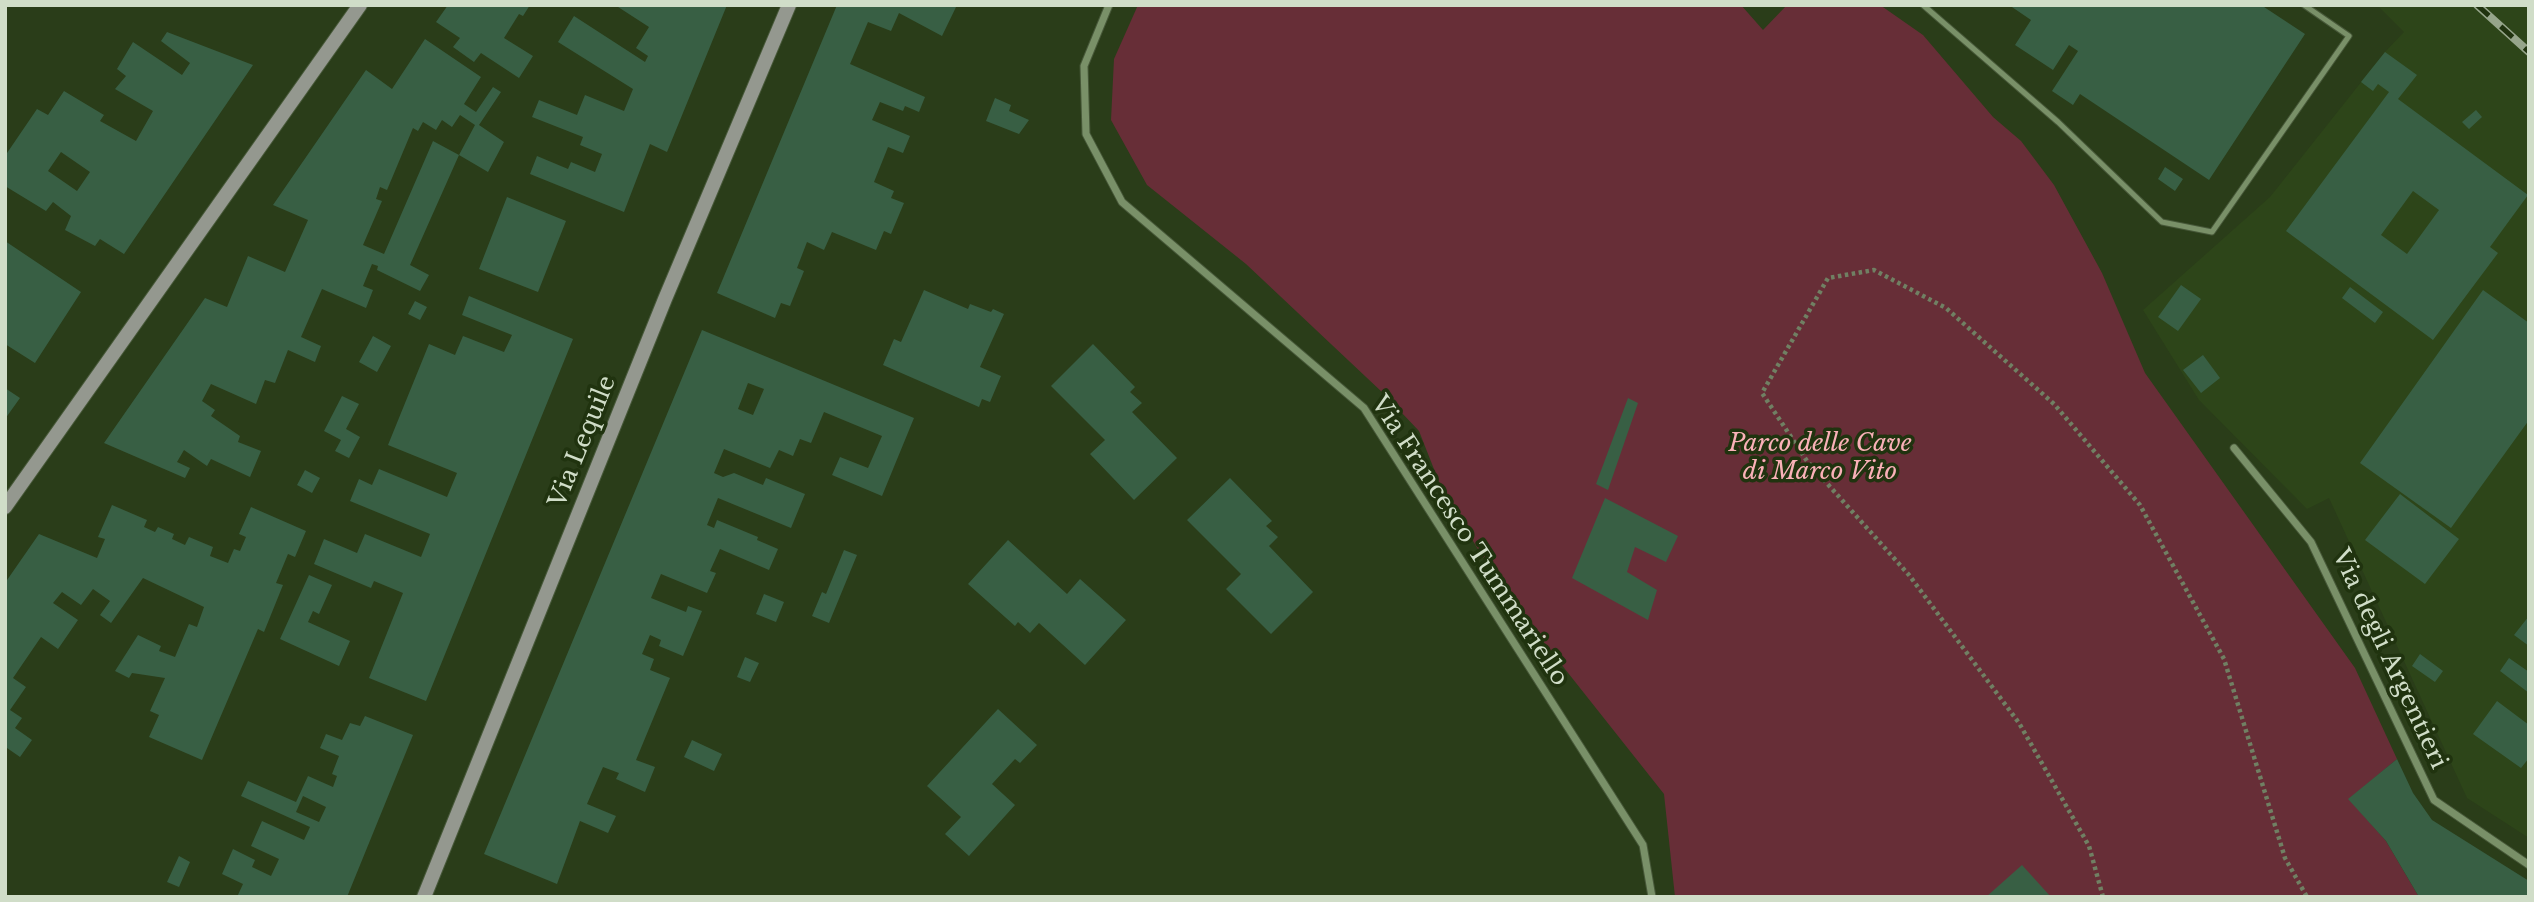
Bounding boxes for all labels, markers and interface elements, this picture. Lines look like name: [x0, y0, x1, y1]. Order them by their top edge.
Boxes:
street label: Via Lequile: [543, 372, 623, 512]
street label: Via Francesco Tummariello: [1364, 390, 1574, 692]
park label: Parco delle Cave di Marco Vito: [1728, 430, 1912, 486]
street label: Via degli Argentieri: [2325, 544, 2453, 774]

